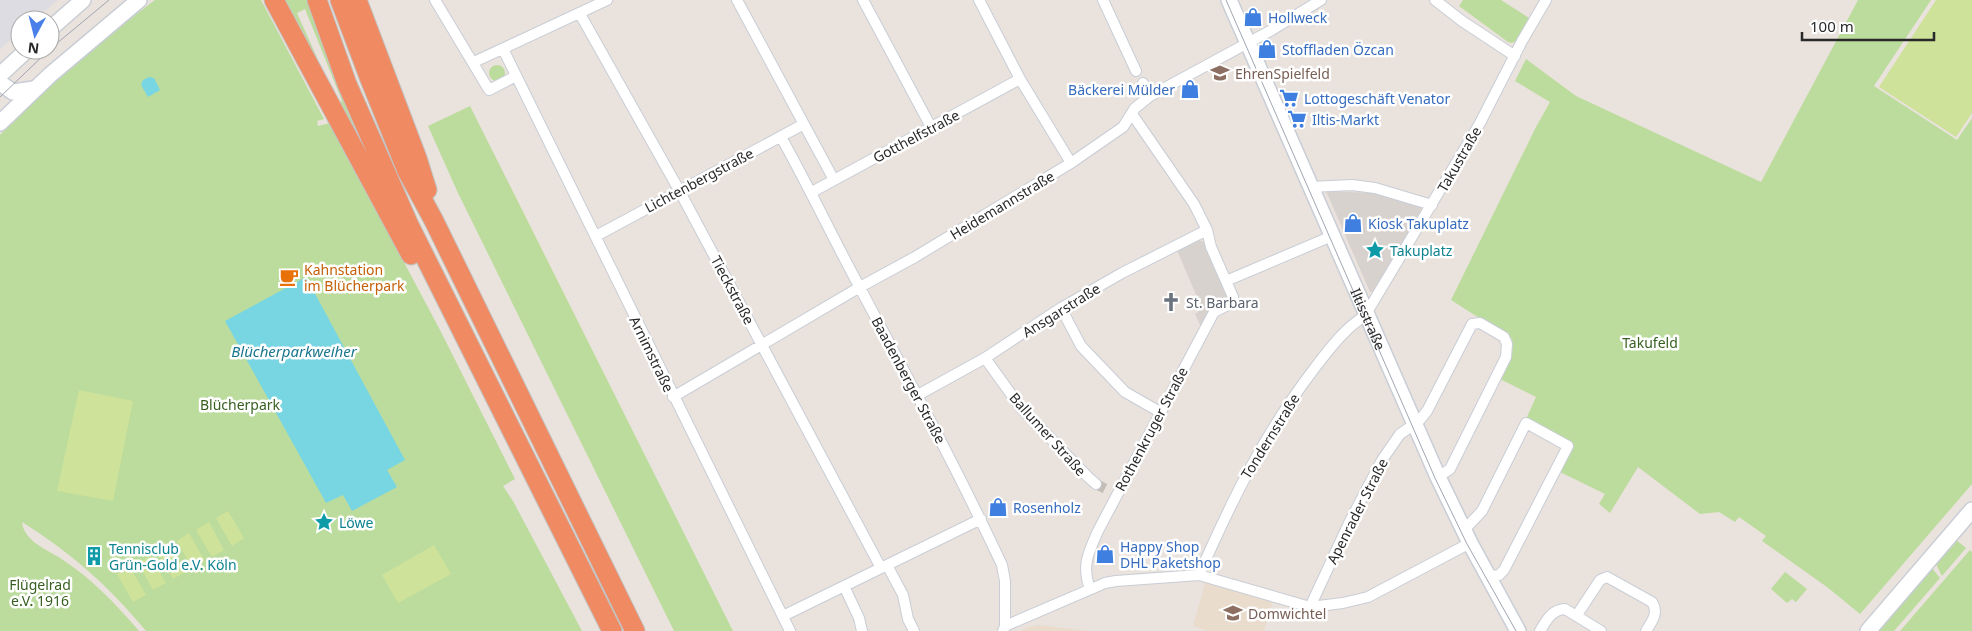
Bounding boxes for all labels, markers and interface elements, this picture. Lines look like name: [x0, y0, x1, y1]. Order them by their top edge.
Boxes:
shop icon: Hollweck: [1242, 6, 1264, 28]
place label: Hollweck: [1268, 8, 1328, 27]
north arrow: [10, 10, 60, 60]
scale bar: [1802, 10, 1934, 42]
text: 100 m: [1810, 16, 1854, 36]
text: N: [27, 38, 40, 59]
shop icon: Stoffladen Özcan: [1256, 38, 1278, 60]
place label: Stoffladen Özcan: [1282, 40, 1394, 59]
school or university icon: EhrenSpielfeld: [1209, 62, 1231, 84]
place label: EhrenSpielfeld: [1235, 64, 1330, 83]
shop icon: Bäckerei Mülder: [1179, 78, 1201, 100]
place label: Bäckerei Mülder: [1068, 80, 1175, 99]
supermarket icon: Lottogeschäft Venator: [1278, 87, 1300, 109]
place label: Lottogeschäft Venator: [1304, 89, 1450, 108]
street label: Gotthelfstraße: [869, 105, 963, 167]
supermarket icon: Iltis-Markt: [1286, 108, 1308, 130]
place label: Iltis-Markt: [1312, 110, 1379, 129]
street label: Takustraße: [1433, 123, 1485, 195]
street label: Lichtenbergstraße: [641, 143, 757, 217]
street label: Heidemannstraße: [946, 166, 1058, 244]
shop icon: Kiosk Takuplatz: [1342, 212, 1364, 234]
place label: Kiosk Takuplatz: [1368, 214, 1469, 233]
place icon: Takuplatz: [1364, 239, 1386, 261]
place label: Takuplatz: [1390, 241, 1453, 260]
street label: Tieckstraße: [707, 252, 759, 328]
place label: Kahnstation im Blücherpark: [304, 260, 405, 295]
cafe icon: Kahnstation im Blücherpark: [278, 266, 300, 288]
street label: Ansgarstraße: [1018, 278, 1104, 341]
street label: Iltisstraße: [1347, 285, 1391, 353]
church icon: St. Barbara: [1160, 291, 1182, 313]
place label: St. Barbara: [1186, 293, 1259, 312]
street label: Arnimstraße: [626, 313, 679, 395]
street label: Baadenberger Straße: [868, 313, 951, 447]
park label: Takufeld: [1622, 333, 1678, 352]
water label: Blücherparkweiher: [231, 341, 358, 361]
street label: Rothenkruger Straße: [1110, 363, 1192, 494]
street label: Ballumer Straße: [1005, 388, 1091, 480]
street label: Tondernstraße: [1236, 390, 1304, 482]
park label: Blücherpark: [200, 395, 281, 414]
street label: Apenrader Straße: [1322, 455, 1392, 567]
shop icon: Rosenholz: [987, 496, 1009, 518]
place label: Rosenholz: [1013, 498, 1081, 517]
place icon: Löwe: [313, 511, 335, 533]
place label: Löwe: [339, 513, 374, 532]
place label: Happy Shop DHL Paketshop: [1120, 537, 1221, 572]
place label: Tennisclub Grün-Gold e.V. Köln: [109, 539, 237, 574]
shop icon: Happy Shop DHL Paketshop: [1094, 543, 1116, 565]
building icon: Tennisclub Grün-Gold e.V. Köln: [83, 545, 105, 567]
park label: Flügelrad e.V. 1916: [9, 575, 71, 610]
school or university icon: Domwichtel: [1222, 602, 1244, 624]
place label: Domwichtel: [1248, 604, 1326, 623]

